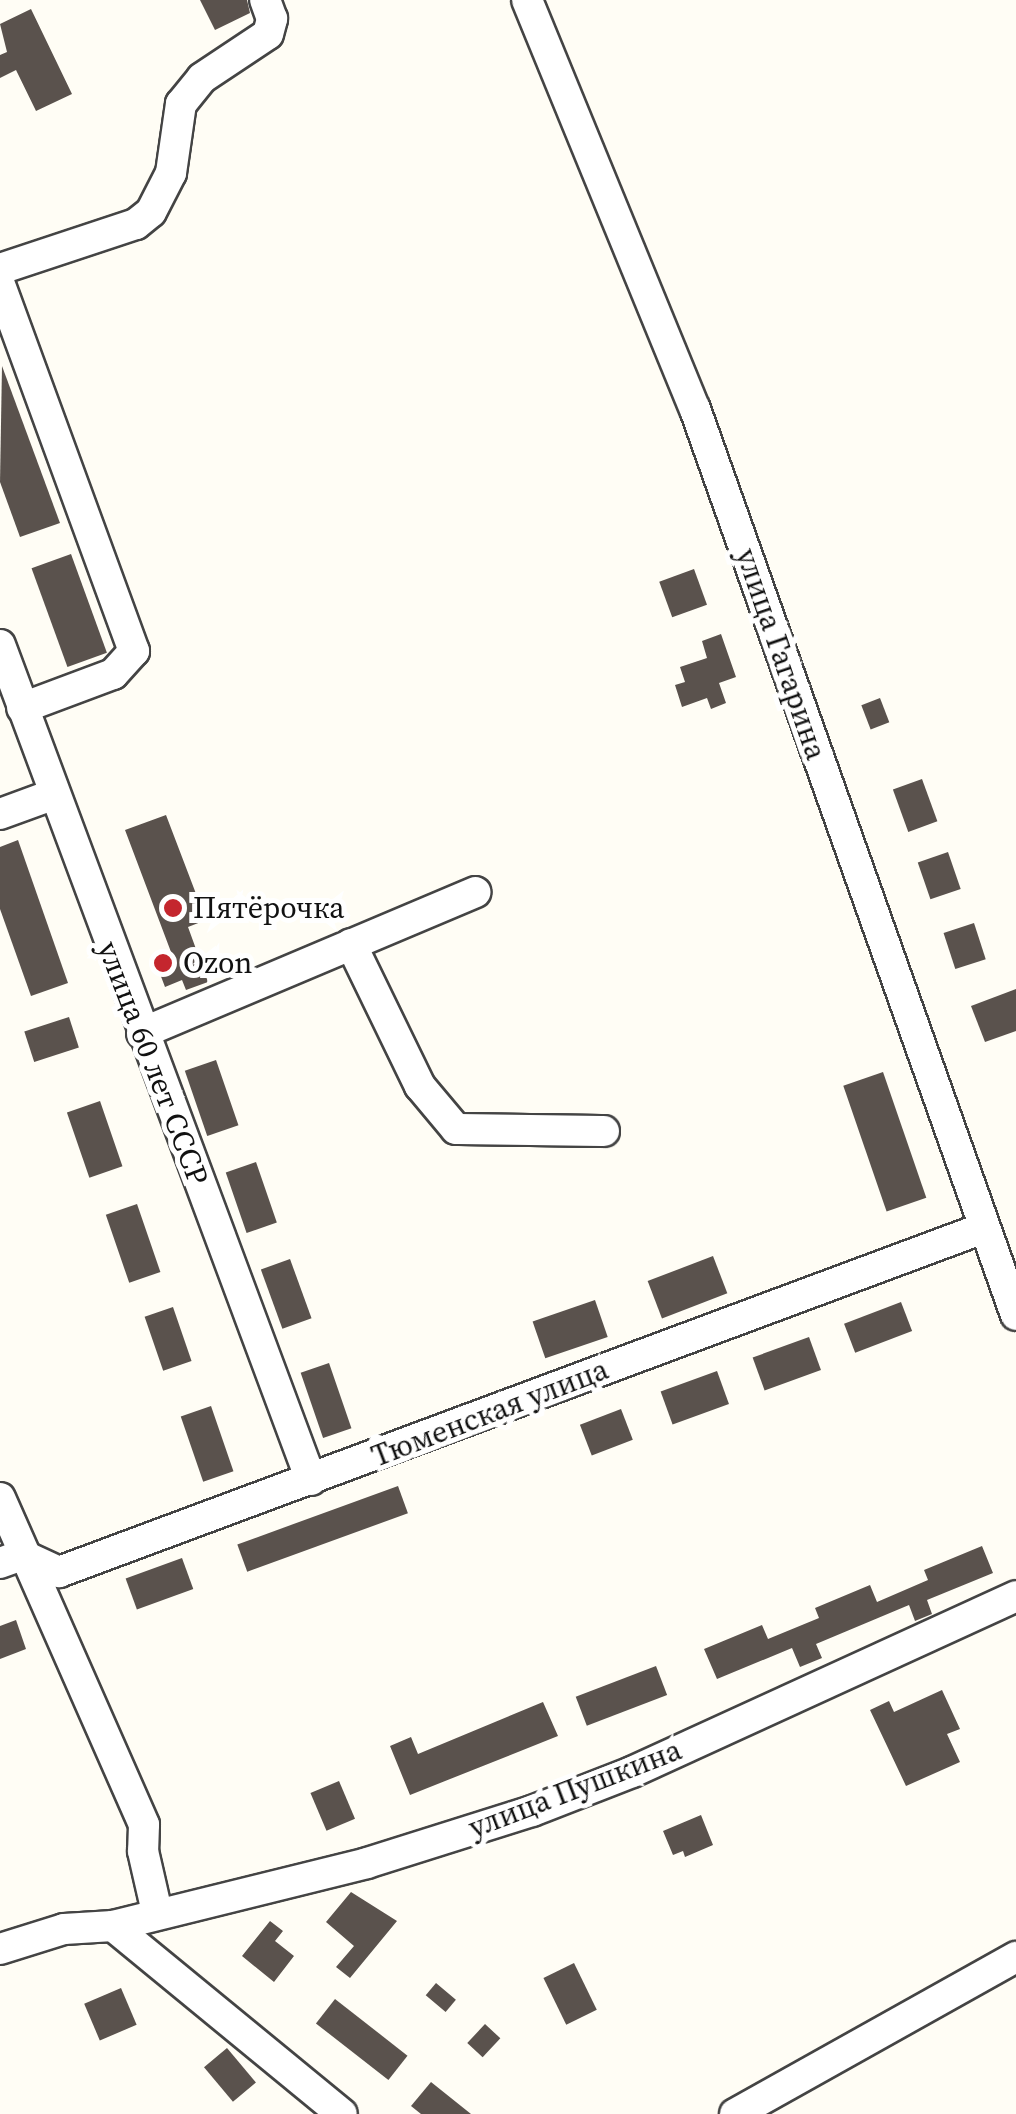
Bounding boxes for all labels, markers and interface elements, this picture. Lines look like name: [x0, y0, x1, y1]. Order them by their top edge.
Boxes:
street label: улица Гагарина: [728, 544, 834, 764]
place label: Пятёрочка: [193, 890, 344, 926]
marker: Пятёрочка: [162, 897, 184, 919]
street label: улица 60 лет СССР: [90, 936, 216, 1190]
place label: Ozon: [183, 945, 253, 981]
marker: Ozon: [152, 952, 174, 974]
street label: Тюменская улица: [367, 1351, 613, 1475]
street label: улица Пушкина: [464, 1732, 686, 1846]

